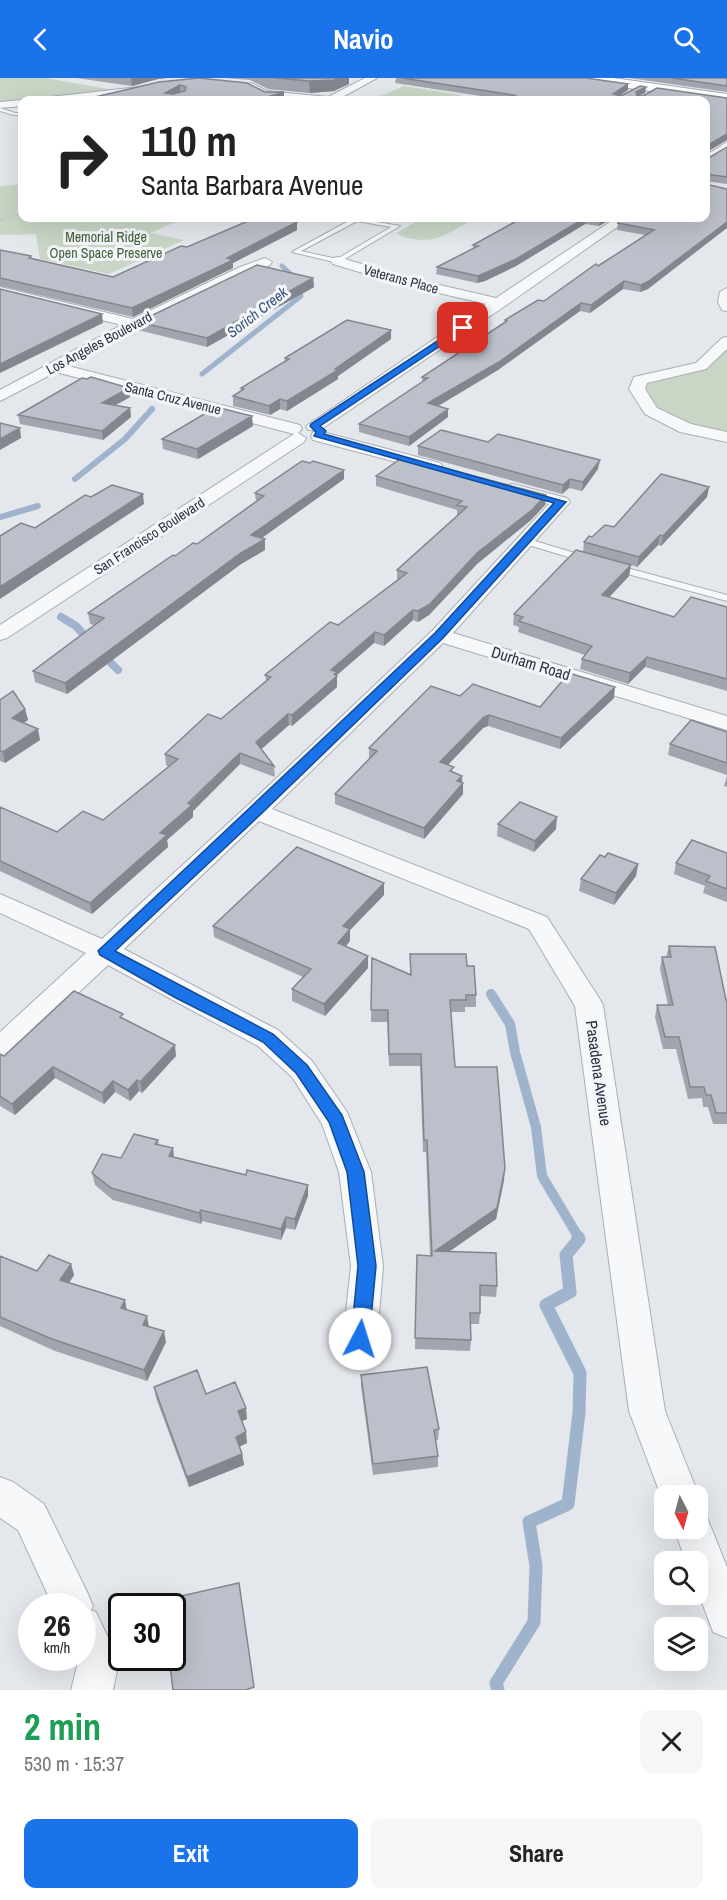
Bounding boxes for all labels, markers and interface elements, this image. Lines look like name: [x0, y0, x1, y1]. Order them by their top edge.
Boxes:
text: Navio: [333, 21, 394, 57]
icon: back: [24, 23, 57, 56]
icon: search: [670, 23, 703, 56]
text: 110 m: [141, 113, 237, 169]
icon: right: [42, 120, 120, 198]
text: Santa Barbara Avenue: [141, 167, 363, 203]
park label: Memorial Ridge Open Space Preserve: [50, 228, 162, 262]
street label: Veterans Place: [361, 260, 441, 298]
water label: Sorich Creek: [222, 281, 292, 342]
pin: [437, 302, 488, 353]
street label: Los Angeles Boulevard: [43, 307, 155, 379]
icon: arrive: [446, 311, 479, 344]
street label: Santa Cruz Avenue: [123, 377, 223, 419]
street label: San Francisco Boulevard: [90, 493, 208, 579]
street label: Durham Road: [489, 641, 573, 685]
street label: Pasadena Avenue: [581, 1019, 617, 1127]
position arrow: [328, 1307, 392, 1371]
north arrow: [654, 1485, 708, 1539]
map controls: [654, 1485, 708, 1671]
button: search: [654, 1551, 708, 1605]
speed limit sign: 30: [108, 1593, 186, 1671]
text: 26: [43, 1605, 71, 1645]
button: layers: [654, 1617, 708, 1671]
text: km/h: [44, 1637, 70, 1658]
text: 2 min: [24, 1703, 101, 1751]
button: close: [640, 1710, 703, 1773]
text: 530 m · 15:37: [24, 1750, 124, 1777]
button: Exit: [24, 1819, 358, 1888]
button: Share: [370, 1819, 703, 1888]

